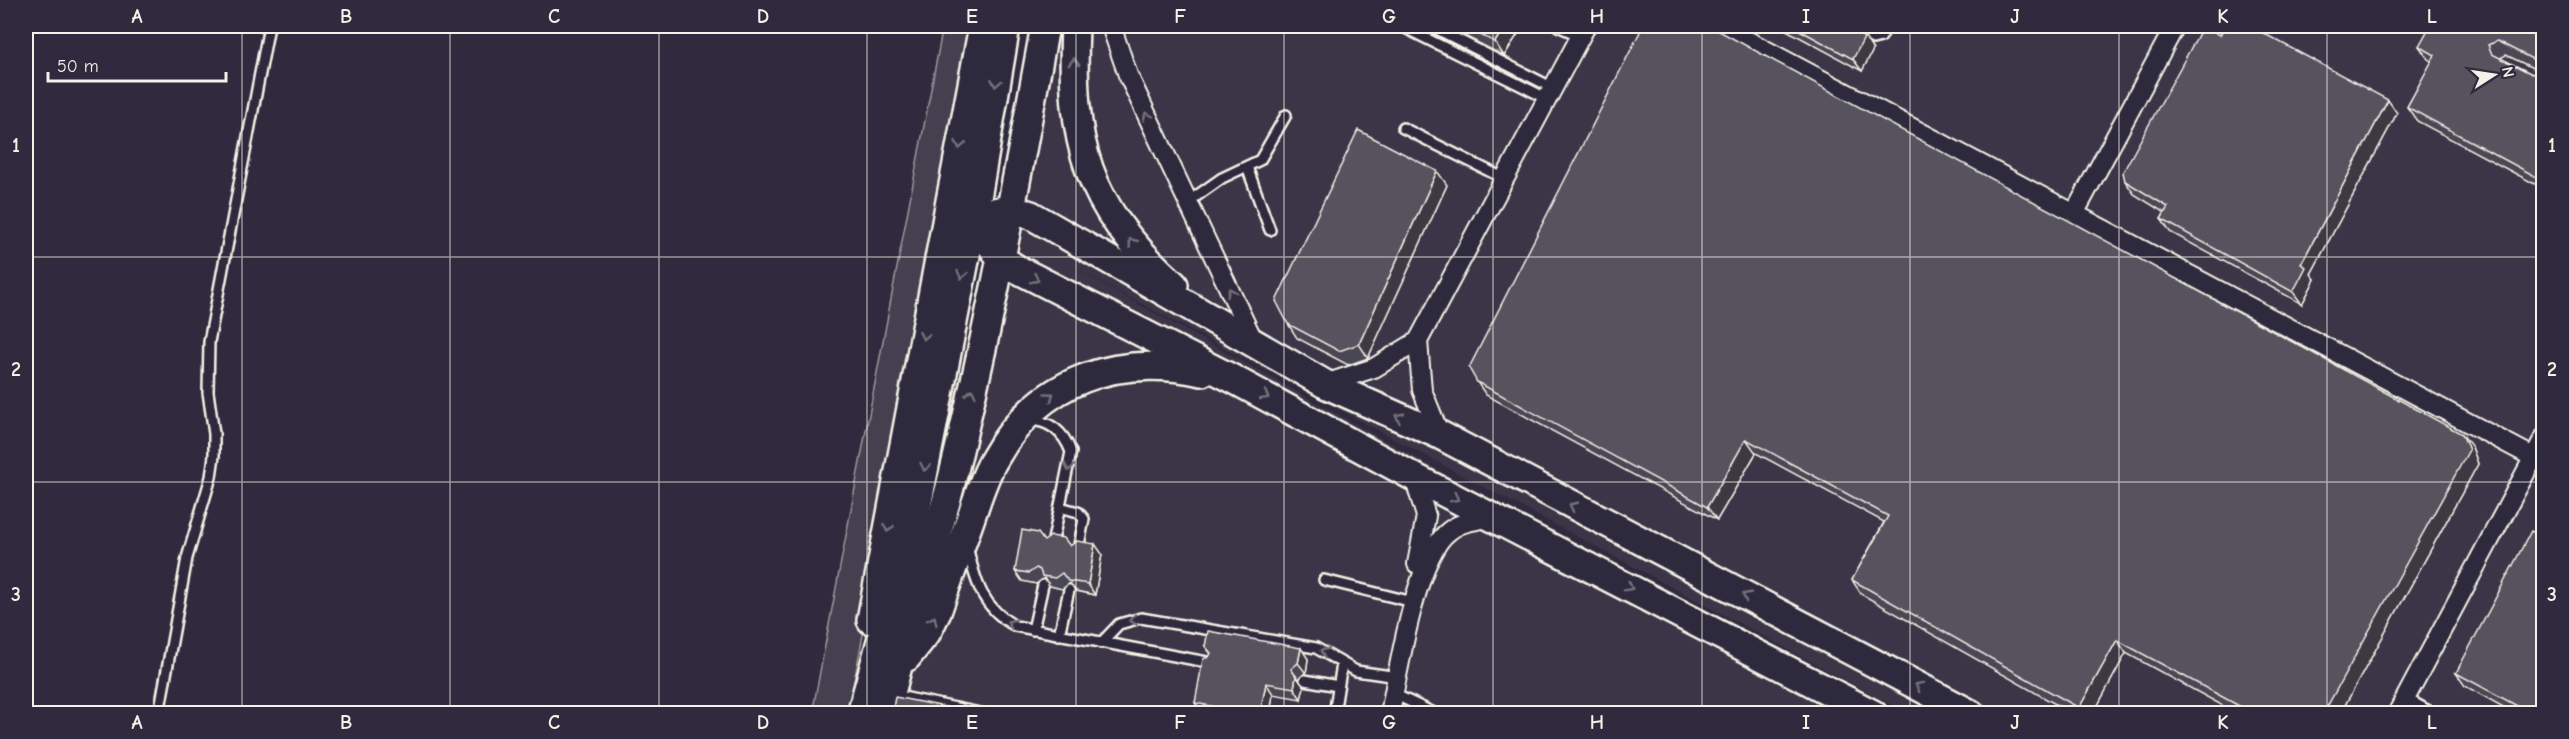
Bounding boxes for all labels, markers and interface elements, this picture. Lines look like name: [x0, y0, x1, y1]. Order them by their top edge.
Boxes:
text: A: [131, 5, 143, 28]
text: B: [340, 5, 352, 28]
text: C: [548, 5, 560, 28]
text: D: [757, 5, 769, 28]
text: E: [966, 5, 978, 28]
text: F: [1174, 5, 1186, 28]
text: G: [1382, 5, 1396, 28]
text: H: [1590, 5, 1604, 28]
text: I: [1802, 5, 1810, 28]
text: J: [2010, 5, 2020, 28]
text: K: [2217, 5, 2229, 28]
text: L: [2427, 5, 2437, 28]
scale bar: [48, 45, 226, 83]
north arrow: [2464, 45, 2524, 105]
text: 50 m: [57, 56, 99, 77]
one-way arrow: [1068, 57, 1080, 66]
text: N: [2498, 65, 2518, 79]
one-way arrow: [991, 79, 1003, 88]
one-way arrow: [1143, 112, 1155, 123]
text: 1: [12, 134, 20, 157]
text: 1: [2548, 134, 2556, 157]
one-way arrow: [955, 140, 967, 150]
one-way arrow: [1128, 238, 1139, 249]
one-way arrow: [956, 270, 969, 280]
one-way arrow: [1029, 271, 1040, 283]
one-way arrow: [1226, 288, 1238, 299]
one-way arrow: [918, 331, 931, 341]
text: 2: [11, 358, 21, 381]
text: 2: [2547, 358, 2557, 381]
one-way arrow: [964, 388, 977, 398]
one-way arrow: [1259, 389, 1269, 400]
one-way arrow: [1044, 392, 1055, 403]
one-way arrow: [1395, 413, 1406, 425]
one-way arrow: [919, 461, 932, 471]
one-way arrow: [1064, 462, 1076, 472]
one-way arrow: [1449, 491, 1460, 503]
one-way arrow: [1569, 501, 1580, 513]
one-way arrow: [882, 523, 895, 533]
one-way arrow: [1623, 580, 1634, 592]
text: 3: [11, 583, 21, 606]
text: 3: [2547, 583, 2557, 606]
one-way arrow: [1742, 592, 1752, 603]
one-way arrow: [1128, 613, 1138, 626]
one-way arrow: [925, 616, 937, 627]
one-way arrow: [1006, 618, 1017, 630]
one-way arrow: [1319, 648, 1330, 660]
one-way arrow: [1915, 682, 1925, 693]
text: A: [131, 711, 143, 734]
text: B: [340, 711, 352, 734]
text: C: [548, 711, 560, 734]
text: D: [757, 711, 769, 734]
text: E: [966, 711, 978, 734]
text: F: [1174, 711, 1186, 734]
text: G: [1382, 711, 1396, 734]
text: H: [1590, 711, 1604, 734]
text: I: [1802, 711, 1810, 734]
text: J: [2010, 711, 2020, 734]
text: K: [2217, 711, 2229, 734]
text: L: [2427, 711, 2437, 734]

